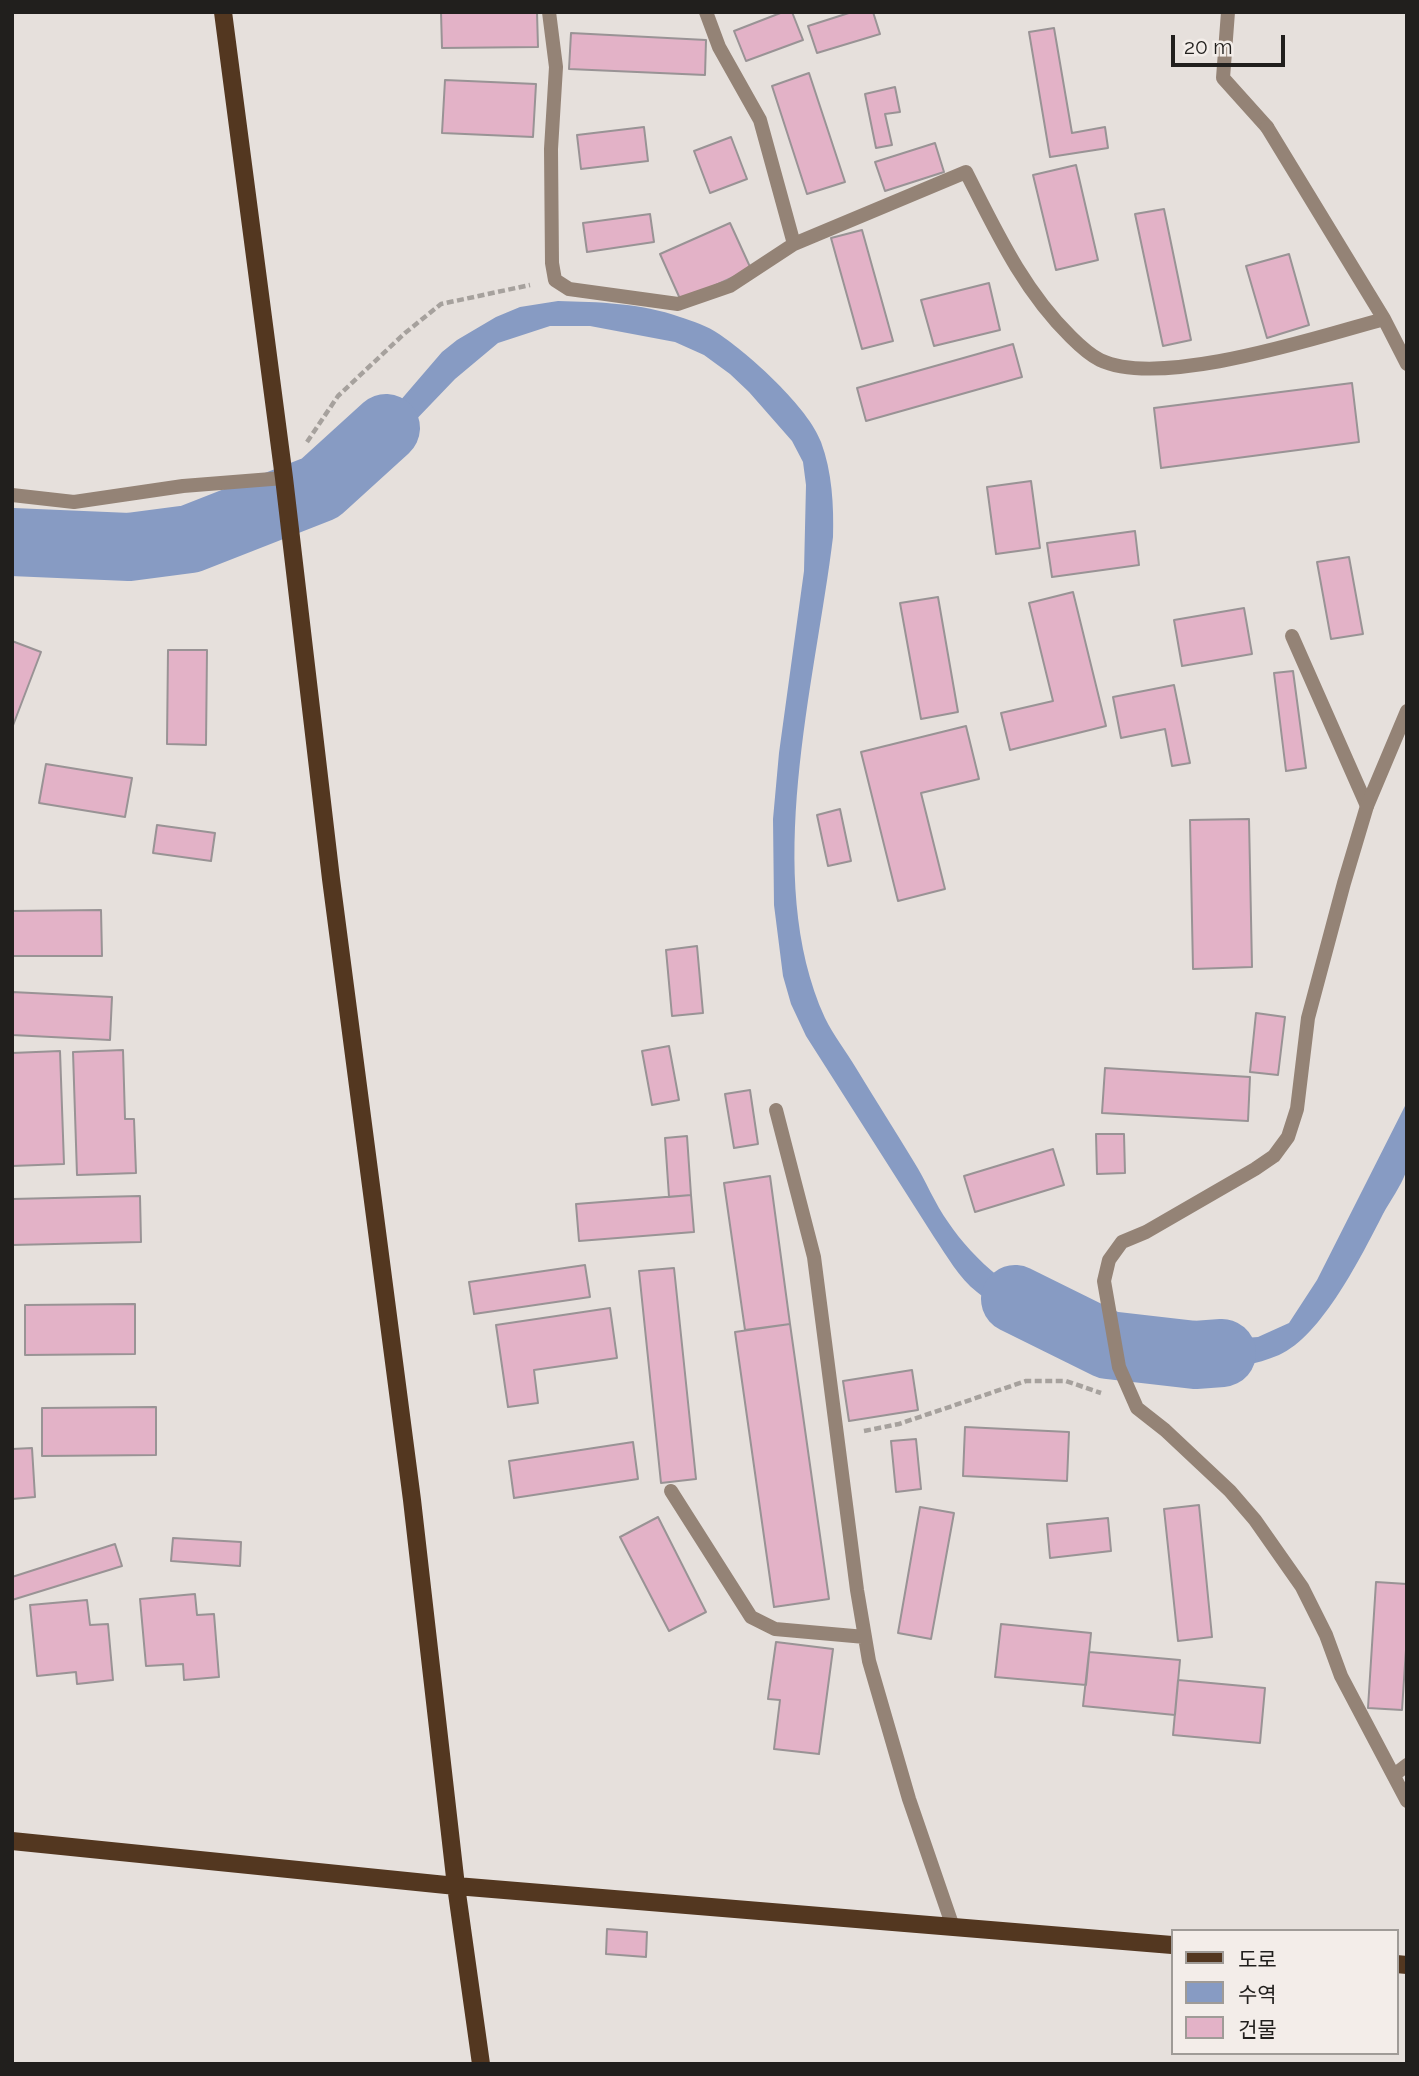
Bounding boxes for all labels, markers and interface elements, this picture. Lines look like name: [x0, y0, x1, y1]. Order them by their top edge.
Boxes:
scale bar: [1174, 21, 1288, 65]
text: 20 m: [1184, 34, 1232, 59]
legend: [1170, 1929, 1398, 2055]
text: 도로: [1238, 1947, 1277, 1972]
text: 수역: [1238, 1982, 1277, 2007]
text: 건물: [1238, 2017, 1277, 2042]

